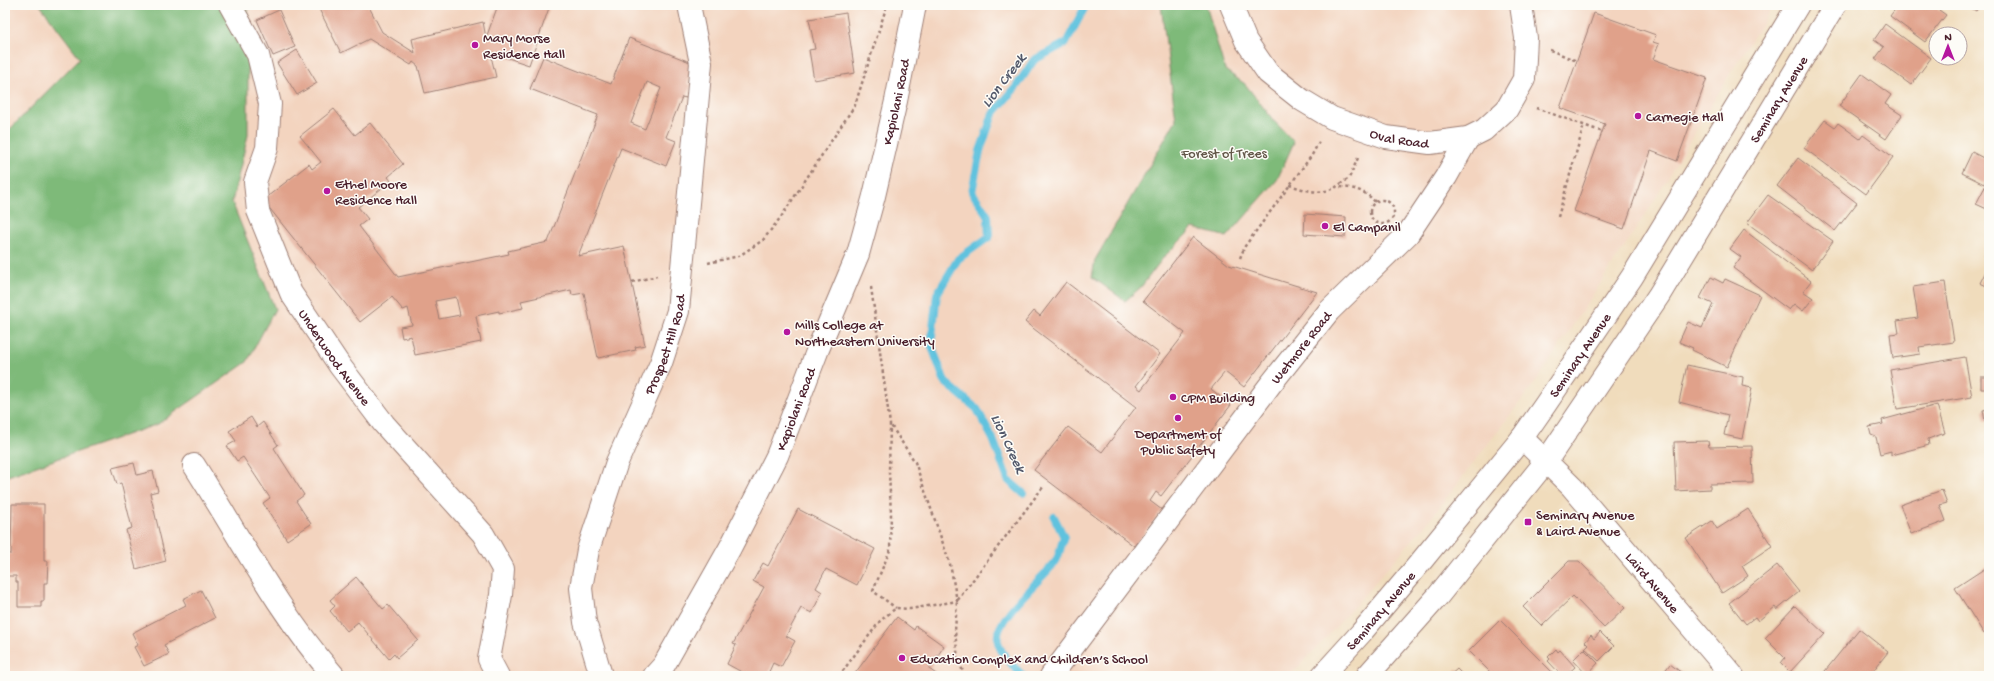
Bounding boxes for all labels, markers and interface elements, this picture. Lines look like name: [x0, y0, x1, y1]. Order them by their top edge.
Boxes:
north arrow: [1928, 26, 1968, 66]
place label: Mary Morse Residence Hall: [483, 31, 565, 64]
text: N: [1944, 32, 1952, 44]
marker: Mary Morse Residence Hall: [470, 40, 480, 50]
water label: Lion Creek: [979, 50, 1031, 112]
street label: Seminary Avenue: [1747, 53, 1813, 147]
street label: Kapiolani Road: [880, 56, 915, 147]
place label: Carnegie Hall: [1646, 110, 1724, 127]
marker: Carnegie Hall: [1633, 111, 1643, 121]
street label: Oval Road: [1367, 126, 1431, 154]
park label: Forest of Trees: [1180, 146, 1268, 163]
place label: Ethel Moore Residence Hall: [335, 177, 417, 210]
marker: Ethel Moore Residence Hall: [322, 186, 332, 196]
place label: El Campanil: [1333, 220, 1401, 237]
marker: El Campanil: [1320, 221, 1330, 231]
street label: Prospect Hill Road: [642, 292, 691, 399]
street label: Underwood Avenue: [293, 307, 374, 411]
street label: Wetmore Road: [1268, 307, 1338, 388]
street label: Seminary Avenue: [1547, 310, 1616, 402]
place label: Mills College at Northeastern University: [795, 318, 935, 351]
marker: Mills College at Northeastern University: [782, 327, 792, 337]
street label: Kapiolani Road: [774, 364, 822, 454]
place label: CPM Building: [1181, 391, 1255, 408]
marker: CPM Building: [1168, 392, 1178, 402]
water label: Lion Creek: [986, 412, 1029, 477]
marker: Department of Public Safety: [1173, 413, 1183, 423]
place label: Department of Public Safety: [1134, 427, 1223, 460]
place label: Seminary Avenue & Laird Avenue: [1536, 508, 1635, 541]
marker: Seminary Avenue & Laird Avenue: [1523, 517, 1533, 527]
street label: Laird Avenue: [1620, 550, 1682, 618]
street label: Seminary Avenue: [1344, 568, 1421, 655]
place label: Education Complex and Children’s School: [910, 652, 1148, 669]
marker: Education Complex and Children’s School: [897, 653, 907, 663]

